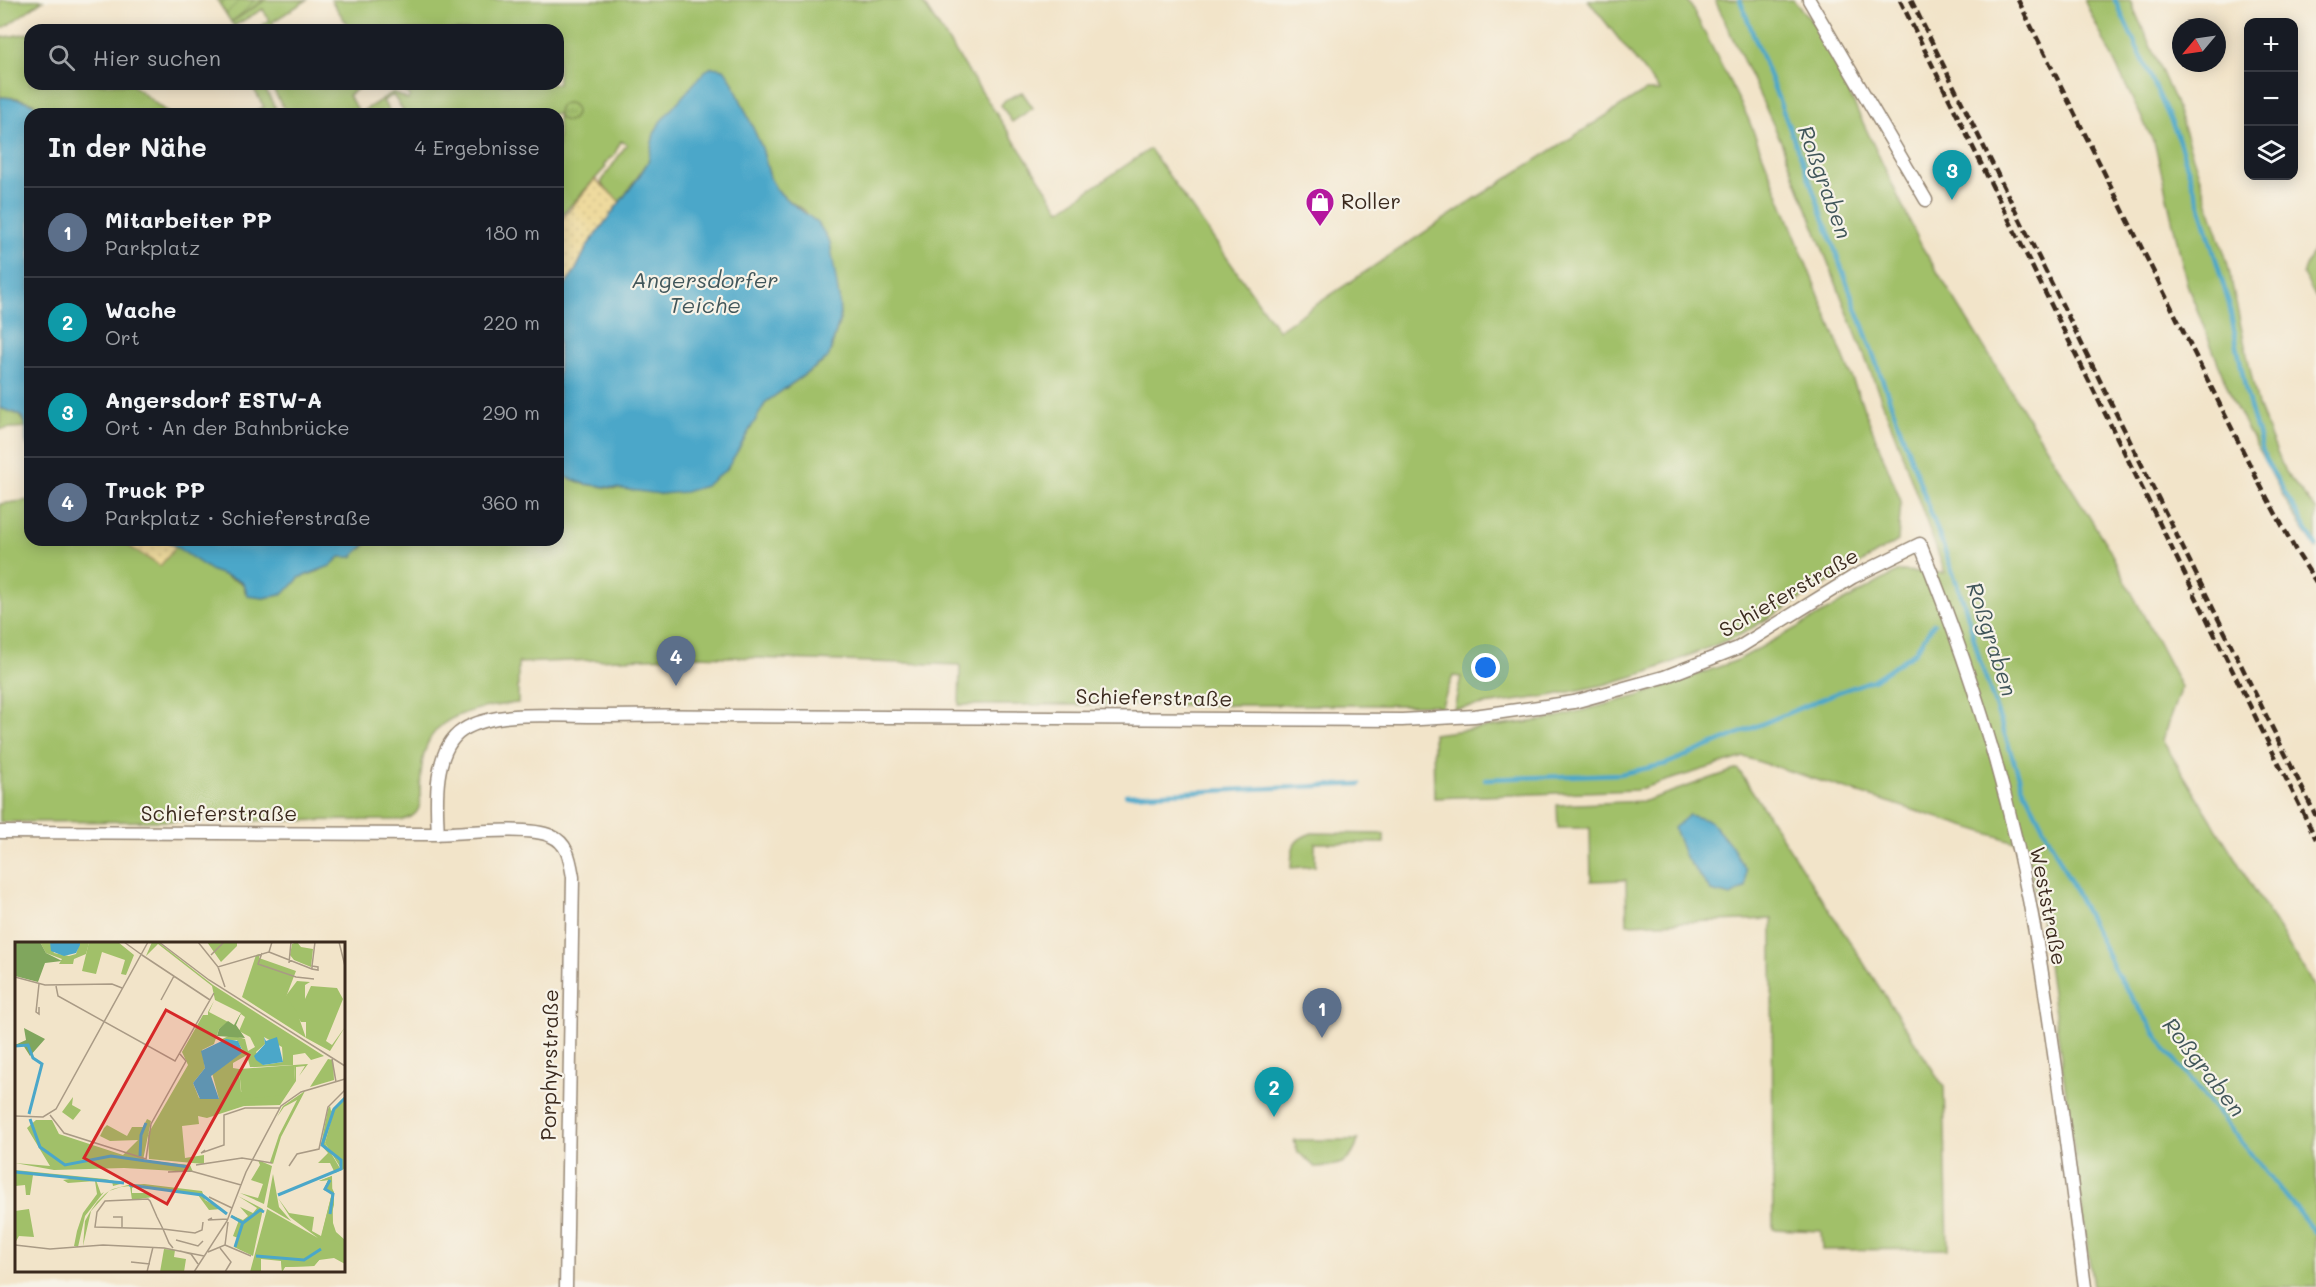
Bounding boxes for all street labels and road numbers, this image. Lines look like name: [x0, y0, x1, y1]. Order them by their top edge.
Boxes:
street label: Schieferstraße: [1714, 541, 1863, 643]
street label: Schieferstraße: [1076, 682, 1233, 711]
street label: Schieferstraße: [141, 799, 297, 826]
street label: Weststraße: [2025, 844, 2074, 967]
street label: Porphyrstraße: [534, 989, 563, 1141]

